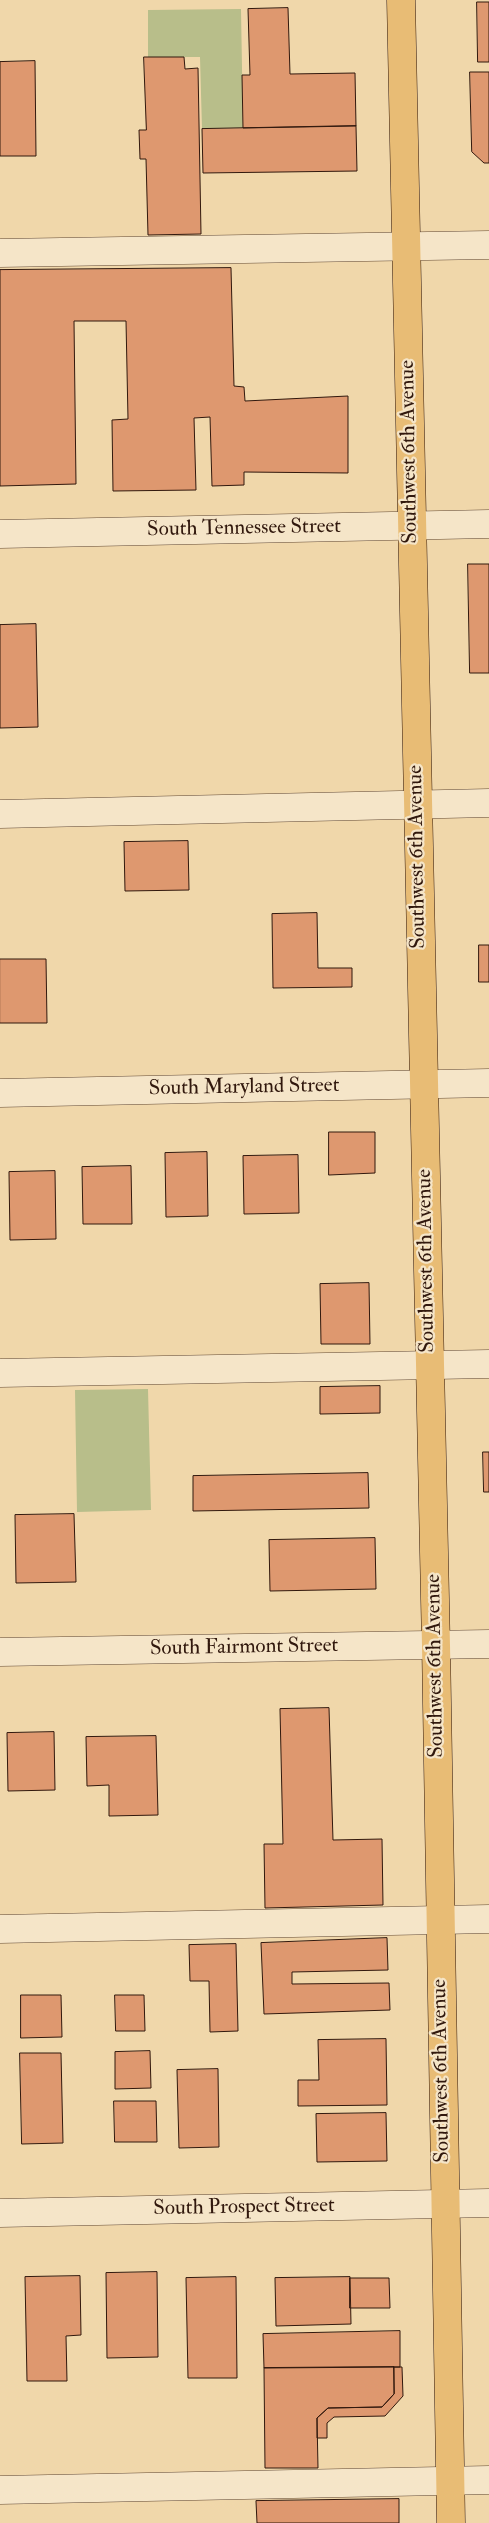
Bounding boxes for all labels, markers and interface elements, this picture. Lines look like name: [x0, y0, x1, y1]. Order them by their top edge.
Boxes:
street label: Southwest 6th Avenue: [396, 360, 424, 544]
street label: South Tennessee Street: [147, 515, 341, 543]
street label: Southwest 6th Avenue: [404, 765, 432, 949]
street label: South Maryland Street: [148, 1074, 340, 1102]
street label: Southwest 6th Avenue: [413, 1169, 441, 1353]
street label: Southwest 6th Avenue: [422, 1574, 450, 1758]
street label: South Fairmont Street: [150, 1634, 338, 1662]
street label: Southwest 6th Avenue: [428, 1979, 456, 2163]
street label: South Prospect Street: [153, 2194, 335, 2222]

